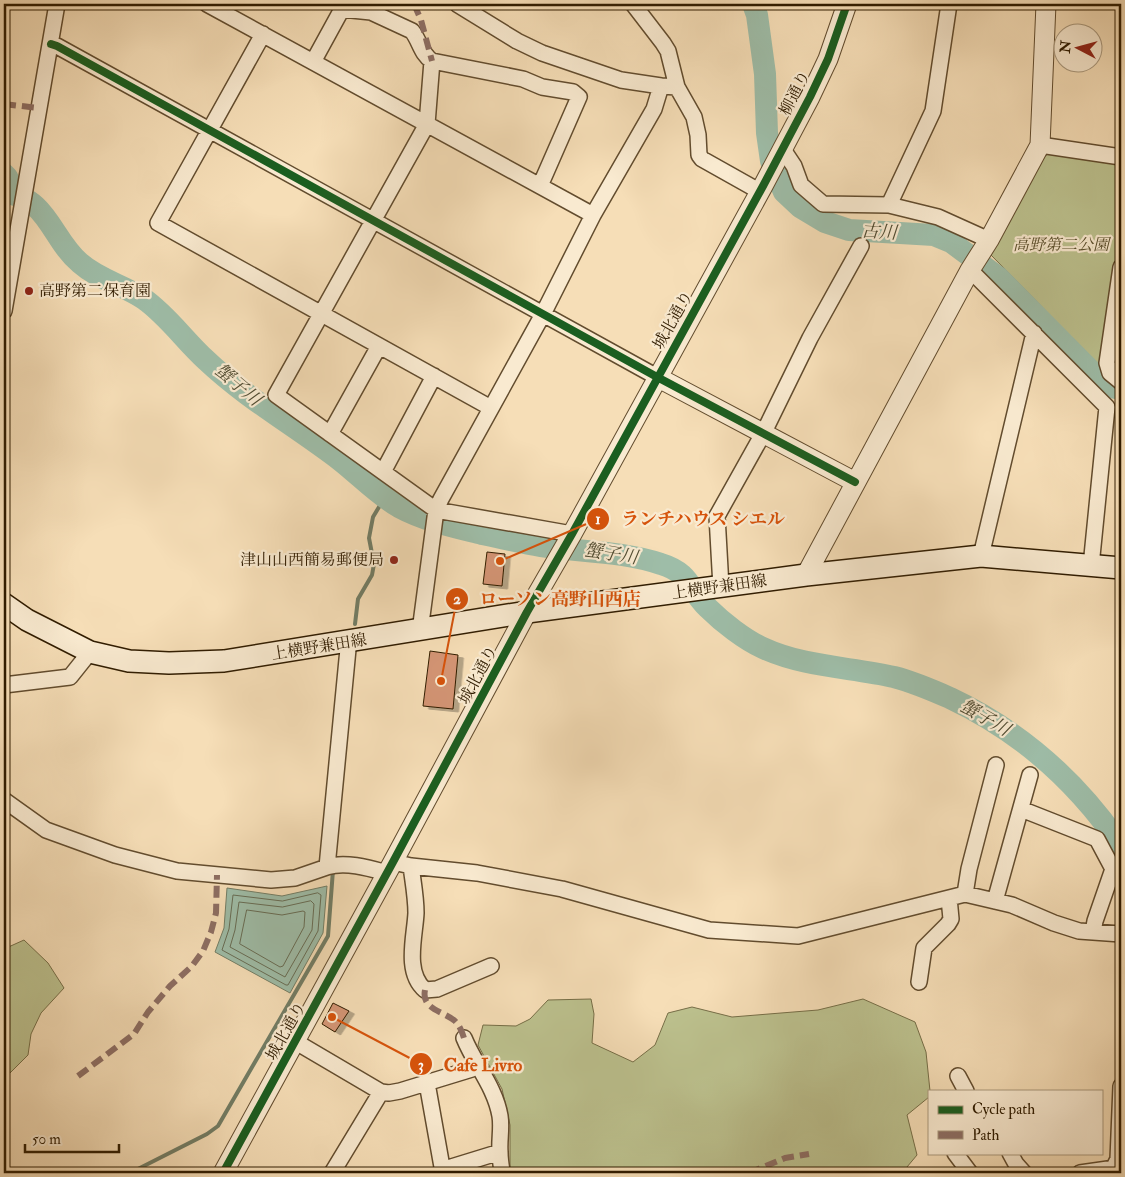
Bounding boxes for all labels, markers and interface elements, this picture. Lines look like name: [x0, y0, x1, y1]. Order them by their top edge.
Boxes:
north arrow: [1052, 22, 1102, 72]
text: N: [1056, 39, 1075, 55]
street label: 柳通り: [775, 67, 815, 119]
water label: 古川: [860, 219, 900, 245]
park label: 高野第二公園: [1013, 235, 1112, 255]
place label: 高野第二保育園: [39, 281, 151, 301]
marker: 高野第二保育園: [23, 285, 35, 297]
street label: 城北通り: [649, 287, 697, 353]
water label: 蟹子川: [210, 359, 268, 412]
callout: ランチハウス シエル: [585, 502, 796, 535]
text: ランチハウス シエル: [621, 508, 785, 531]
text: 1: [595, 510, 601, 529]
water label: 蟹子川: [583, 538, 641, 570]
place label: 津山山西簡易郵便局: [240, 550, 384, 570]
marker: 津山山西簡易郵便局: [388, 554, 400, 566]
street label: 上横野兼田線: [670, 570, 768, 604]
callout: ローソン高野山西店: [444, 583, 651, 616]
text: ローソン高野山西店: [479, 588, 641, 611]
text: 2: [453, 590, 461, 609]
street label: 上横野兼田線: [270, 630, 368, 664]
street label: 城北通り: [454, 642, 502, 708]
water label: 蟹子川: [956, 695, 1016, 742]
street label: 城北通り: [262, 998, 310, 1064]
callout: Cafe Livro: [409, 1048, 532, 1081]
text: Cafe Livro: [444, 1054, 523, 1077]
text: 3: [418, 1056, 424, 1075]
legend: [928, 1090, 1102, 1154]
text: Cycle path: [972, 1100, 1035, 1120]
scale bar: [25, 1122, 119, 1154]
text: Path: [972, 1126, 999, 1145]
text: 50 m: [32, 1130, 61, 1149]

